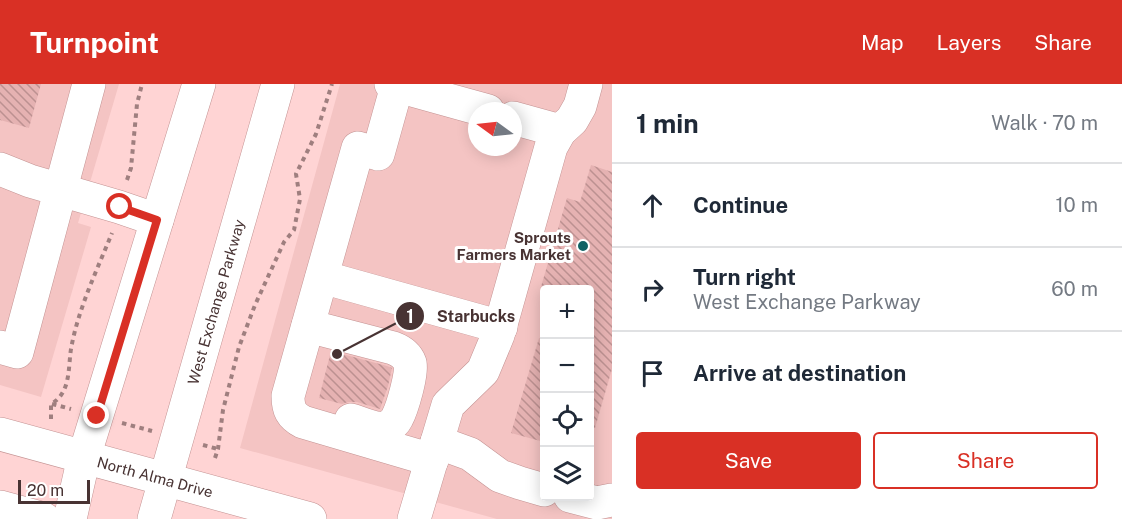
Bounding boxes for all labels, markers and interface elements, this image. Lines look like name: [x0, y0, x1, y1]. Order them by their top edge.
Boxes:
text: Turnpoint: [30, 26, 159, 59]
text: Map: [861, 30, 904, 55]
text: Layers: [937, 30, 1001, 55]
text: Share: [1034, 30, 1092, 55]
north arrow: [468, 102, 522, 156]
text: 1 min: [636, 108, 699, 139]
text: Walk · 70 m: [991, 111, 1098, 135]
icon: ahead: [636, 189, 669, 222]
text: Continue: [693, 192, 788, 218]
route start: [106, 193, 132, 219]
text: 10 m: [1055, 193, 1098, 217]
street label: West Exchange Parkway: [184, 218, 248, 386]
place label: Sprouts Farmers Market: [456, 229, 571, 263]
marker: Sprouts Farmers Market: [576, 239, 590, 253]
text: Turn right: [693, 264, 796, 290]
icon: right: [636, 273, 669, 306]
text: 60 m: [1051, 277, 1098, 301]
map controls: [540, 285, 594, 501]
button: +: [540, 285, 594, 339]
text: West Exchange Parkway: [693, 290, 921, 314]
callout: Starbucks: [395, 299, 528, 333]
text: 1: [406, 306, 414, 327]
text: Starbucks: [437, 307, 515, 326]
button: −: [540, 339, 594, 393]
icon: arrive: [636, 357, 669, 390]
text: Arrive at destination: [693, 360, 906, 386]
button: locate: [540, 393, 594, 447]
route end: [83, 402, 109, 428]
button: Save: [636, 432, 861, 489]
button: Share: [873, 432, 1098, 489]
button: layers: [540, 447, 594, 501]
street label: North Alma Drive: [95, 453, 215, 501]
scale bar: [18, 477, 90, 504]
text: 20 m: [27, 481, 64, 500]

